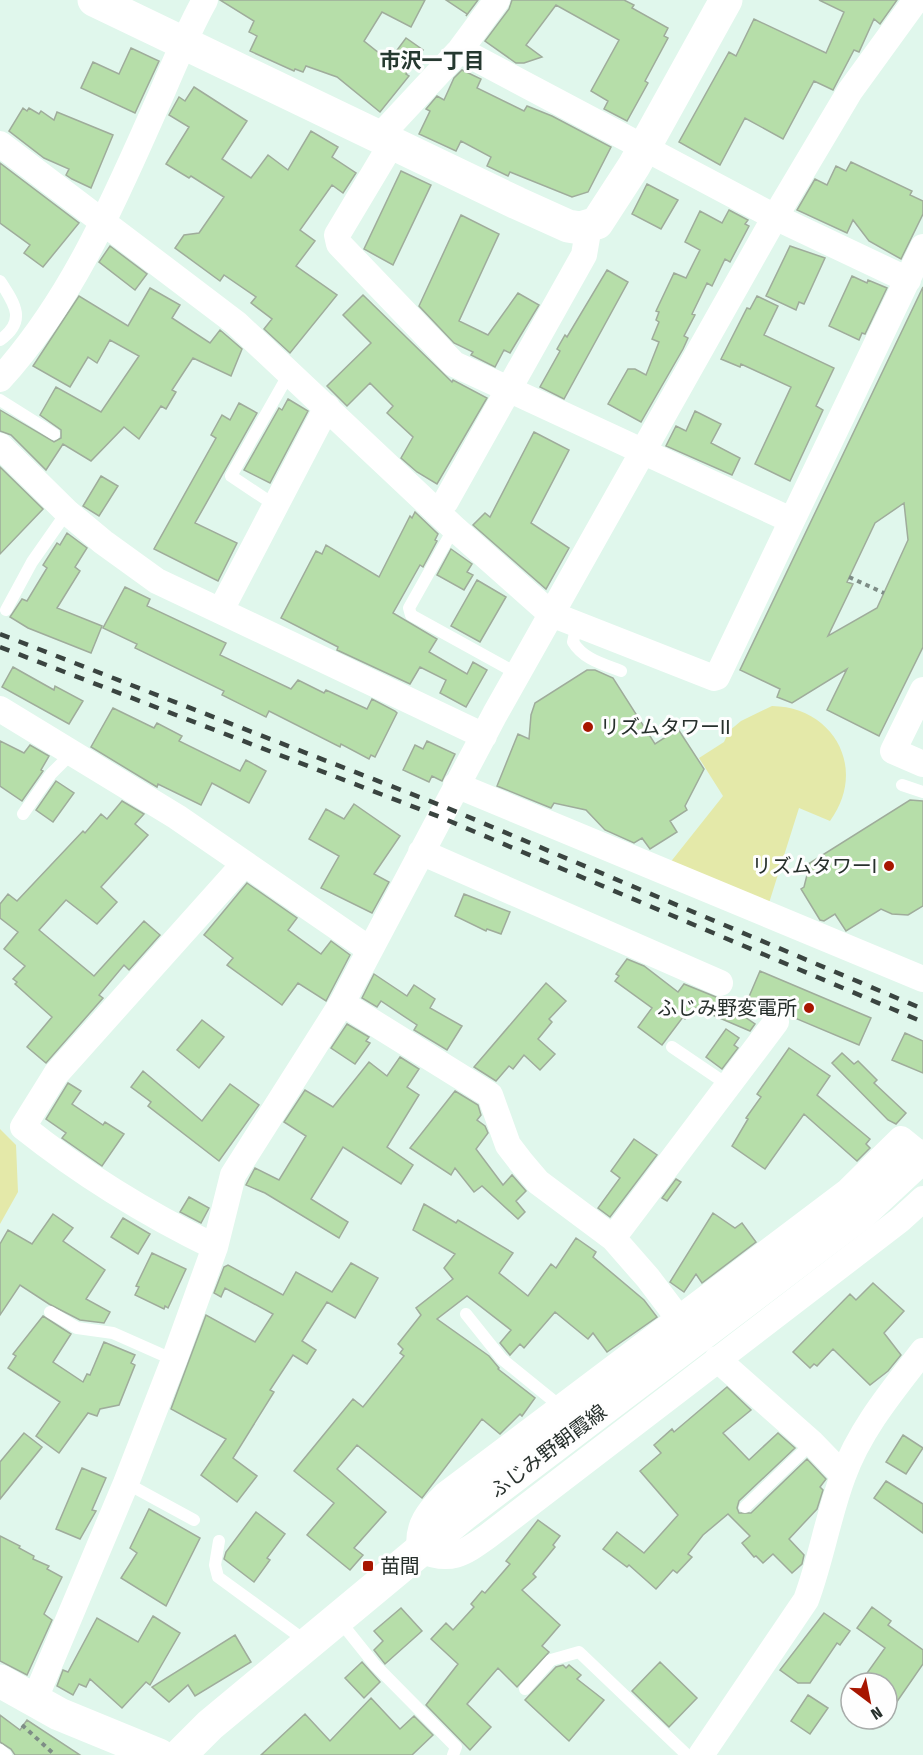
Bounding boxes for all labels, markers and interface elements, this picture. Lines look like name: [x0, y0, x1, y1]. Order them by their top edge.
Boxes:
district label: 市沢一丁目: [380, 48, 485, 74]
place label: リズムタワーII: [600, 715, 730, 739]
marker: リズムタワーII: [581, 720, 595, 734]
place label: リズムタワーI: [752, 854, 877, 878]
marker: リズムタワーI: [882, 859, 896, 873]
place label: ふじみ野変電所: [657, 996, 797, 1020]
marker: ふじみ野変電所: [802, 1001, 816, 1015]
street label: ふじみ野朝霞線: [485, 1399, 611, 1503]
place label: 苗間: [380, 1554, 420, 1578]
marker: 苗間: [361, 1559, 375, 1573]
north arrow: [839, 1671, 899, 1731]
text: N: [868, 1703, 886, 1724]

